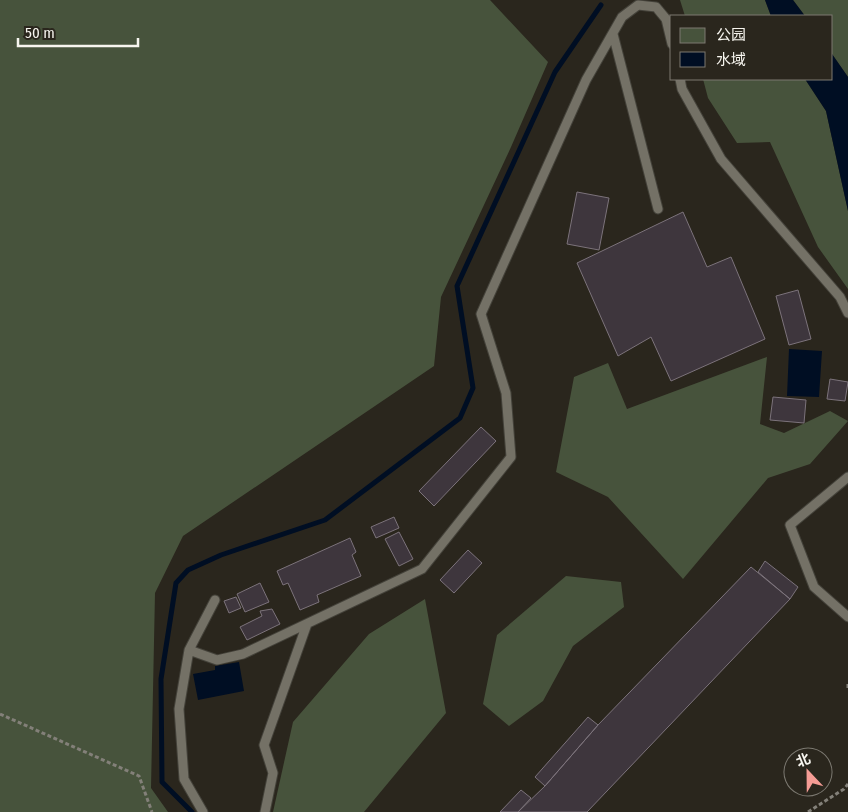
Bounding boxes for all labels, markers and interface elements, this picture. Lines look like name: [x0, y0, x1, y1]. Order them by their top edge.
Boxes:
scale bar: [18, 15, 138, 47]
legend: [670, 15, 833, 80]
text: 50 m: [25, 24, 55, 42]
text: 公园: [716, 26, 746, 44]
text: 水域: [716, 51, 746, 69]
north arrow: [783, 747, 833, 797]
text: 北: [794, 750, 813, 771]

